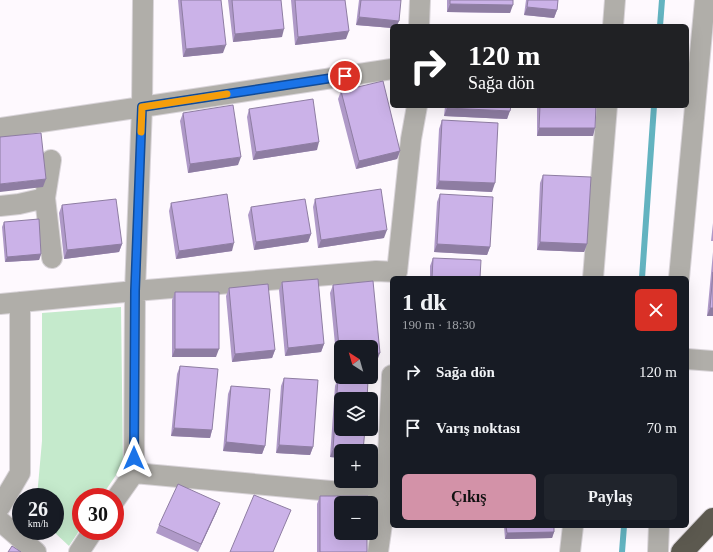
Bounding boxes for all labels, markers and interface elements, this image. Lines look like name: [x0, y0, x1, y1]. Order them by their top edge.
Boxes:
icon: right: [402, 40, 454, 92]
text: 120 m: [468, 40, 540, 71]
pin: [328, 59, 362, 93]
icon: arrive: [334, 65, 356, 87]
text: Sağa dön: [468, 73, 535, 93]
text: 1 dk: [402, 289, 447, 315]
button: close: [635, 289, 677, 331]
text: 190 m · 18:30: [402, 317, 475, 332]
north arrow: [334, 340, 378, 384]
map controls: [334, 340, 378, 540]
icon: right: [402, 361, 424, 383]
text: Sağa dön: [436, 364, 495, 380]
text: 120 m: [639, 364, 677, 380]
button: layers: [334, 392, 378, 436]
icon: arrive: [402, 417, 424, 439]
text: Varış noktası: [436, 420, 520, 436]
text: 70 m: [647, 420, 677, 436]
position arrow: [113, 437, 155, 479]
button: +: [334, 444, 378, 488]
button: Çıkış: [402, 474, 536, 520]
button: Paylaş: [544, 474, 677, 520]
speed limit sign: 30: [72, 488, 124, 540]
button: −: [334, 496, 378, 540]
text: 26: [28, 498, 48, 520]
text: km/h: [28, 518, 48, 529]

